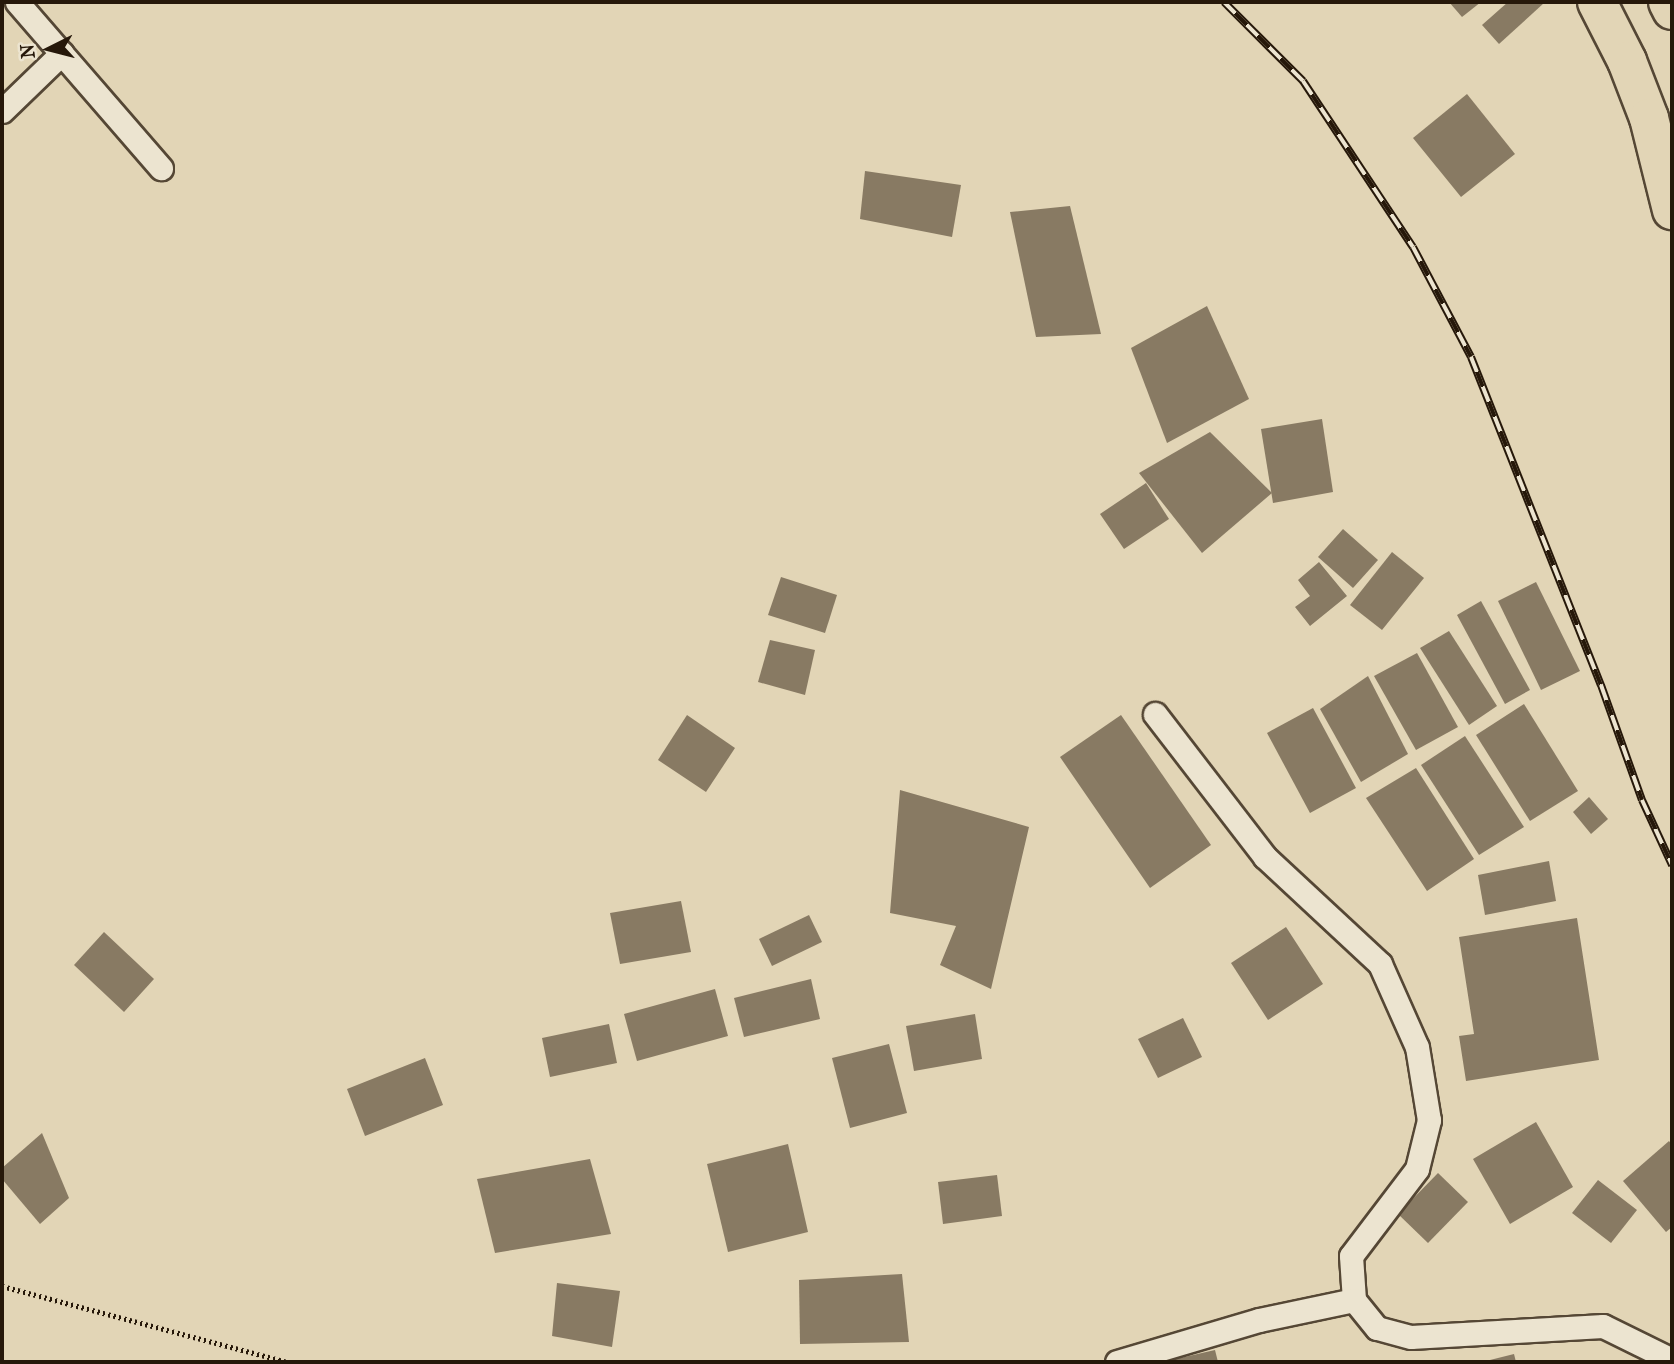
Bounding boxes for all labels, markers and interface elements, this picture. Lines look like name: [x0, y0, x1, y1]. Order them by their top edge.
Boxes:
north arrow: [14, 14, 84, 84]
text: N: [16, 43, 40, 60]

